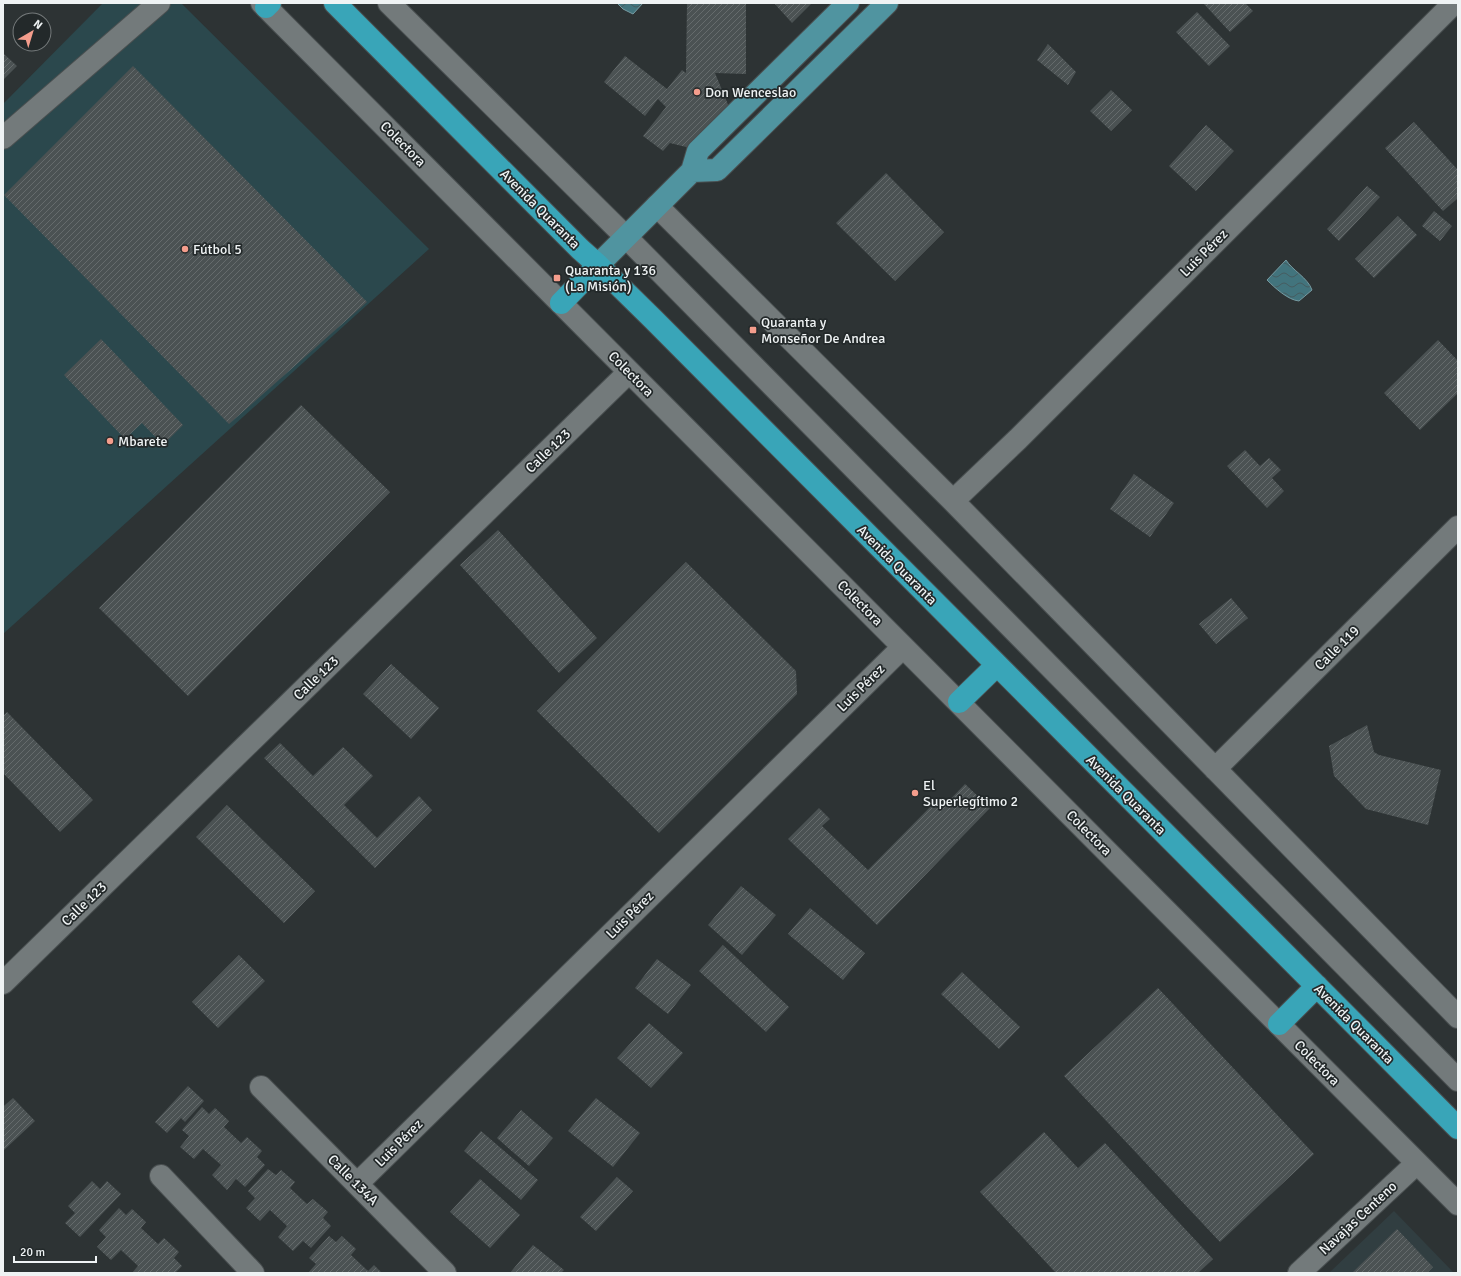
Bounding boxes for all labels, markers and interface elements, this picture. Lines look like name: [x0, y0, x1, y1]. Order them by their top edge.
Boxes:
north arrow: [12, 12, 52, 52]
text: N: [31, 17, 45, 32]
place label: Don Wenceslao: [705, 84, 796, 101]
marker: Don Wenceslao: [692, 87, 702, 97]
street label: Colectora: [377, 118, 429, 170]
street label: Avenida Quaranta: [496, 165, 584, 253]
street label: Luis Pérez: [1177, 226, 1231, 280]
place label: Fútbol 5: [193, 241, 242, 258]
marker: Fútbol 5: [180, 244, 190, 254]
place label: Quaranta y 136 (La Misión): [565, 262, 656, 295]
marker: Quaranta y 136 (La Misión): [552, 273, 562, 283]
place label: Quaranta y Monseñor De Andrea: [761, 314, 885, 347]
marker: Quaranta y Monseñor De Andrea: [748, 325, 758, 335]
street label: Colectora: [605, 348, 657, 400]
street label: Calle 123: [522, 425, 574, 477]
place label: Mbarete: [118, 433, 167, 450]
marker: Mbarete: [105, 436, 115, 446]
street label: Avenida Quaranta: [853, 521, 941, 609]
street label: Colectora: [834, 577, 886, 629]
street label: Calle 119: [1311, 622, 1363, 674]
street label: Calle 123: [290, 652, 342, 704]
street label: Luis Pérez: [834, 661, 888, 715]
street label: Avenida Quaranta: [1082, 751, 1170, 839]
place label: El Superlegítimo 2: [923, 777, 1018, 810]
marker: El Superlegítimo 2: [910, 788, 920, 798]
street label: Colectora: [1063, 807, 1115, 859]
street label: Calle 123: [58, 878, 110, 930]
street label: Luis Pérez: [603, 888, 657, 942]
street label: Avenida Quaranta: [1310, 980, 1398, 1068]
street label: Colectora: [1291, 1037, 1343, 1089]
street label: Luis Pérez: [372, 1116, 426, 1170]
street label: Calle 134A: [324, 1151, 382, 1209]
street label: Navajas Centeno: [1316, 1178, 1400, 1258]
scale bar: [14, 1238, 96, 1264]
text: 20 m: [20, 1245, 45, 1260]

